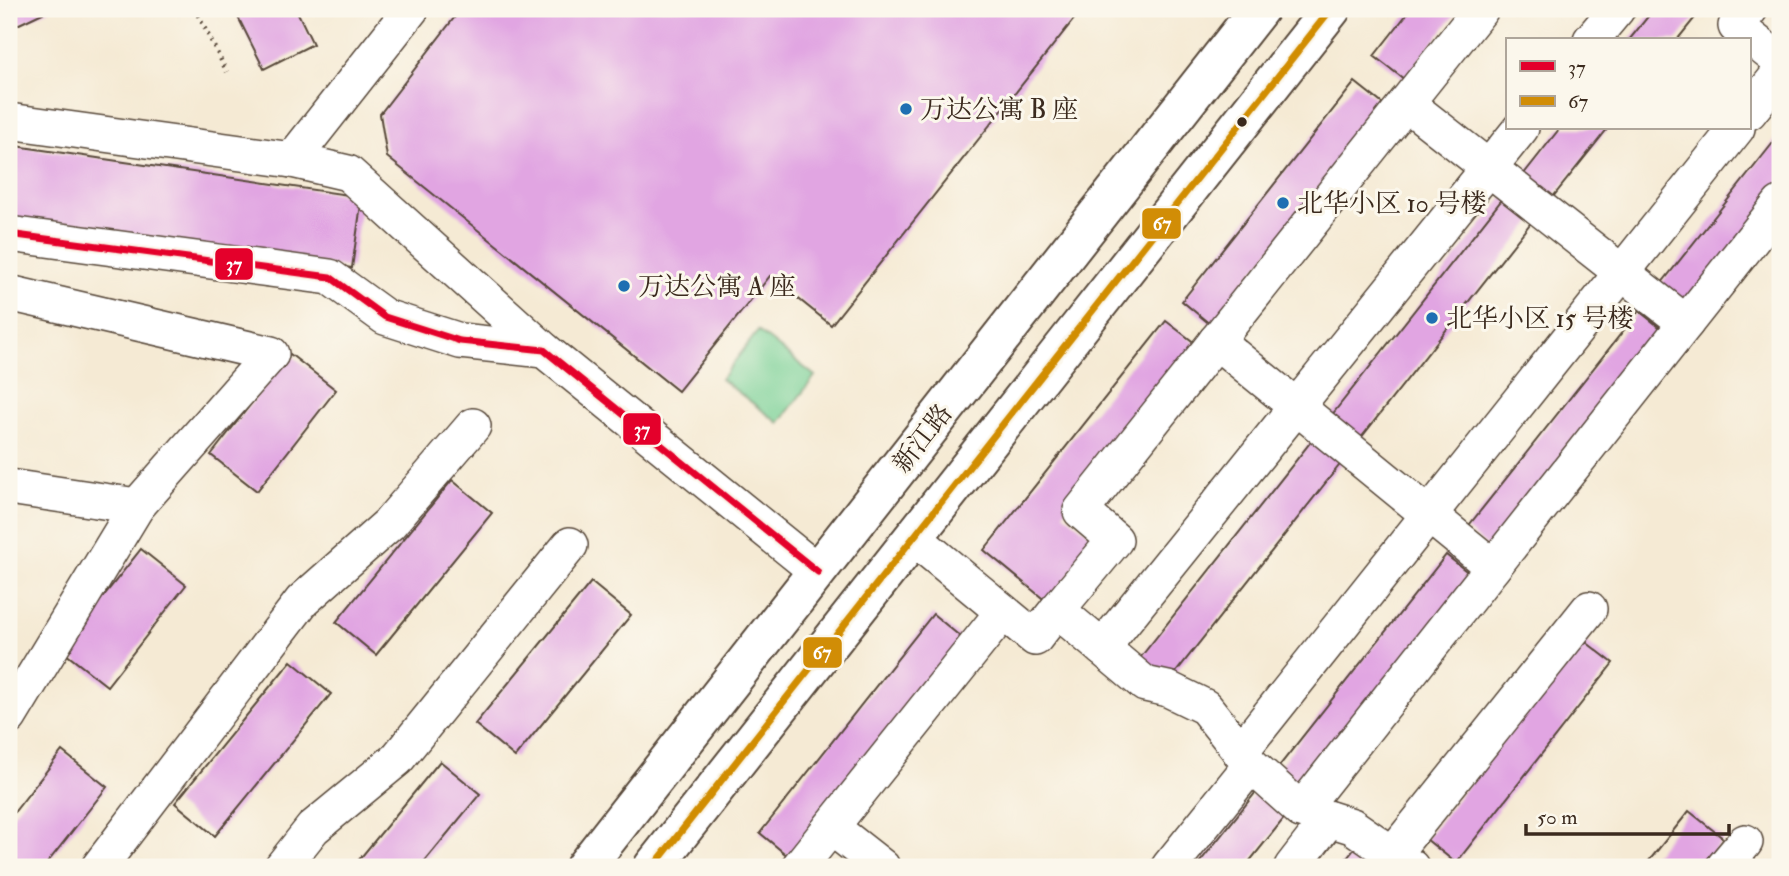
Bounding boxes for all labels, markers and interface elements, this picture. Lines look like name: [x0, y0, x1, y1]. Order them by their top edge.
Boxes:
legend: [1506, 38, 1750, 130]
text: 37: [1568, 54, 1586, 81]
text: 67: [1568, 88, 1589, 115]
place label: 万达公寓 B 座: [920, 94, 1078, 126]
marker: 万达公寓 B 座: [898, 101, 914, 117]
unlabelled marker: [1235, 115, 1249, 129]
place label: 北华小区 10 号楼: [1297, 188, 1486, 220]
marker: 北华小区 10 号楼: [1275, 195, 1291, 211]
line badge: 67: [1141, 207, 1182, 240]
text: 67: [1153, 212, 1171, 236]
line badge: 37: [214, 247, 254, 281]
text: 37: [226, 253, 242, 277]
place label: 万达公寓 A 座: [638, 271, 795, 303]
marker: 万达公寓 A 座: [616, 278, 632, 294]
place label: 北华小区 15 号楼: [1446, 303, 1634, 335]
marker: 北华小区 15 号楼: [1424, 310, 1440, 326]
street label: 新江路: [886, 398, 959, 479]
line badge: 37: [622, 412, 662, 446]
text: 37: [634, 418, 650, 442]
line badge: 67: [802, 636, 843, 669]
text: 67: [813, 641, 831, 665]
scale bar: [1526, 792, 1730, 836]
text: 50 m: [1537, 804, 1578, 831]

